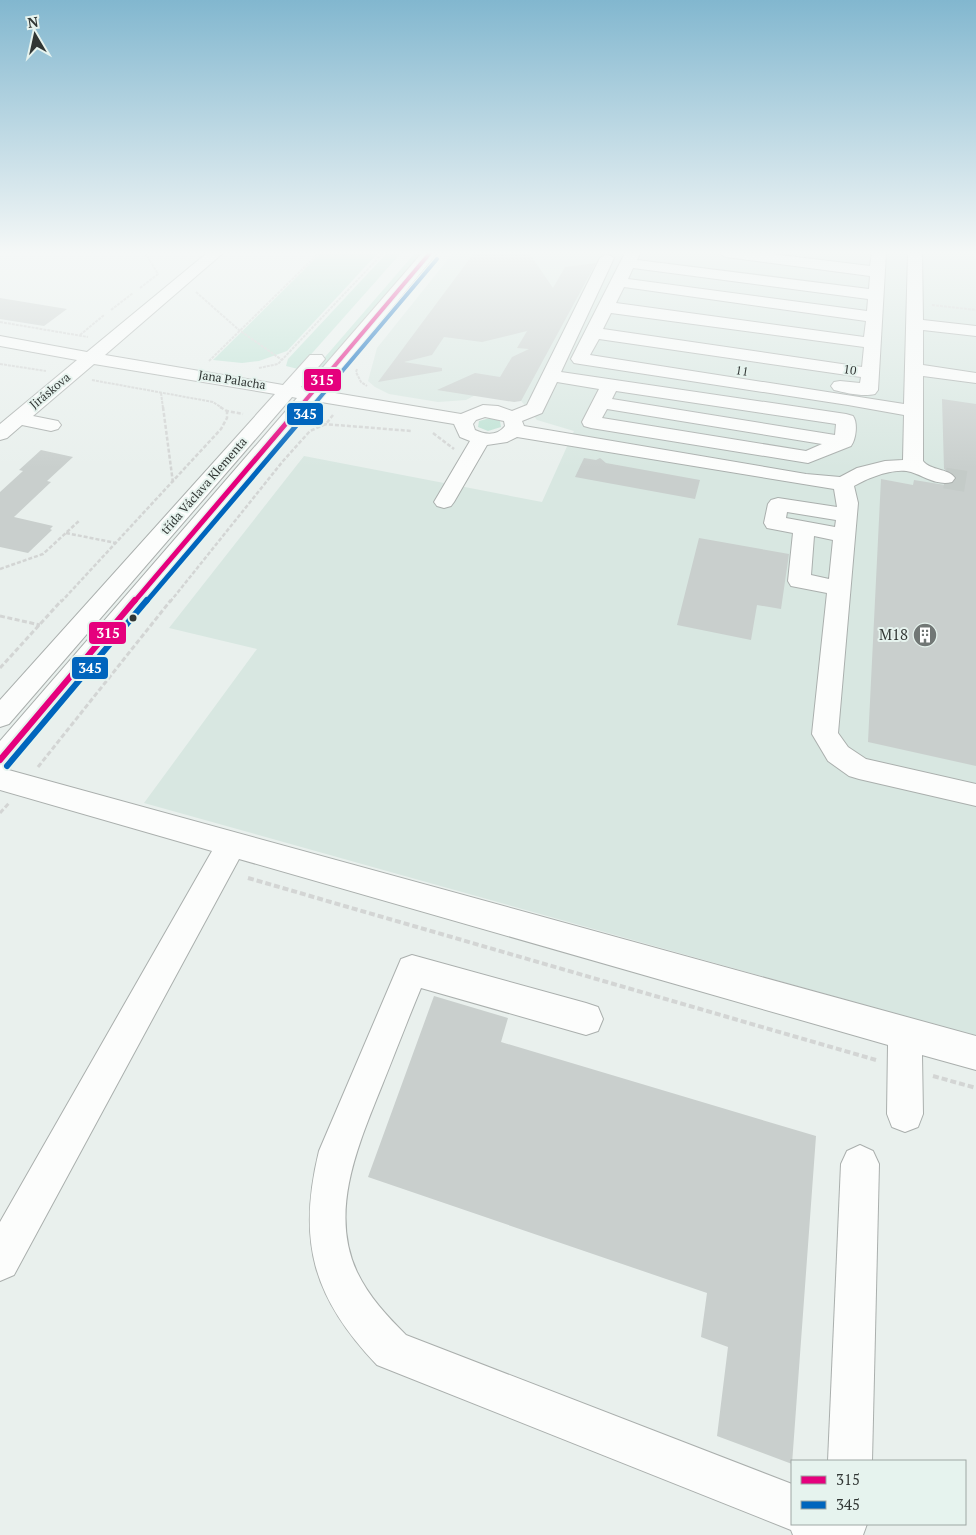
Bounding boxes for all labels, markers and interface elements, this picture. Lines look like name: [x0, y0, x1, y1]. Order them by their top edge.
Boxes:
north arrow: [10, 10, 60, 60]
text: N: [26, 11, 40, 32]
street label: 10: [843, 361, 857, 378]
street label: 11: [735, 362, 750, 379]
street label: Jana Palacha: [197, 367, 267, 392]
line badge: 315: [303, 368, 342, 392]
street label: Jiráskova: [26, 369, 73, 412]
text: 315: [310, 370, 334, 389]
line badge: 345: [286, 402, 324, 426]
text: 345: [293, 404, 317, 423]
street label: třída Václava Klementa: [157, 434, 250, 537]
unlabelled marker: [128, 613, 138, 623]
line badge: 315: [88, 621, 127, 645]
building icon: M18: [912, 622, 938, 648]
text: 315: [96, 623, 120, 642]
place label: M18: [879, 624, 908, 644]
line badge: 345: [71, 656, 109, 680]
text: 345: [78, 658, 102, 677]
legend: [791, 1460, 966, 1525]
text: 315: [836, 1469, 860, 1489]
text: 345: [836, 1494, 860, 1514]

